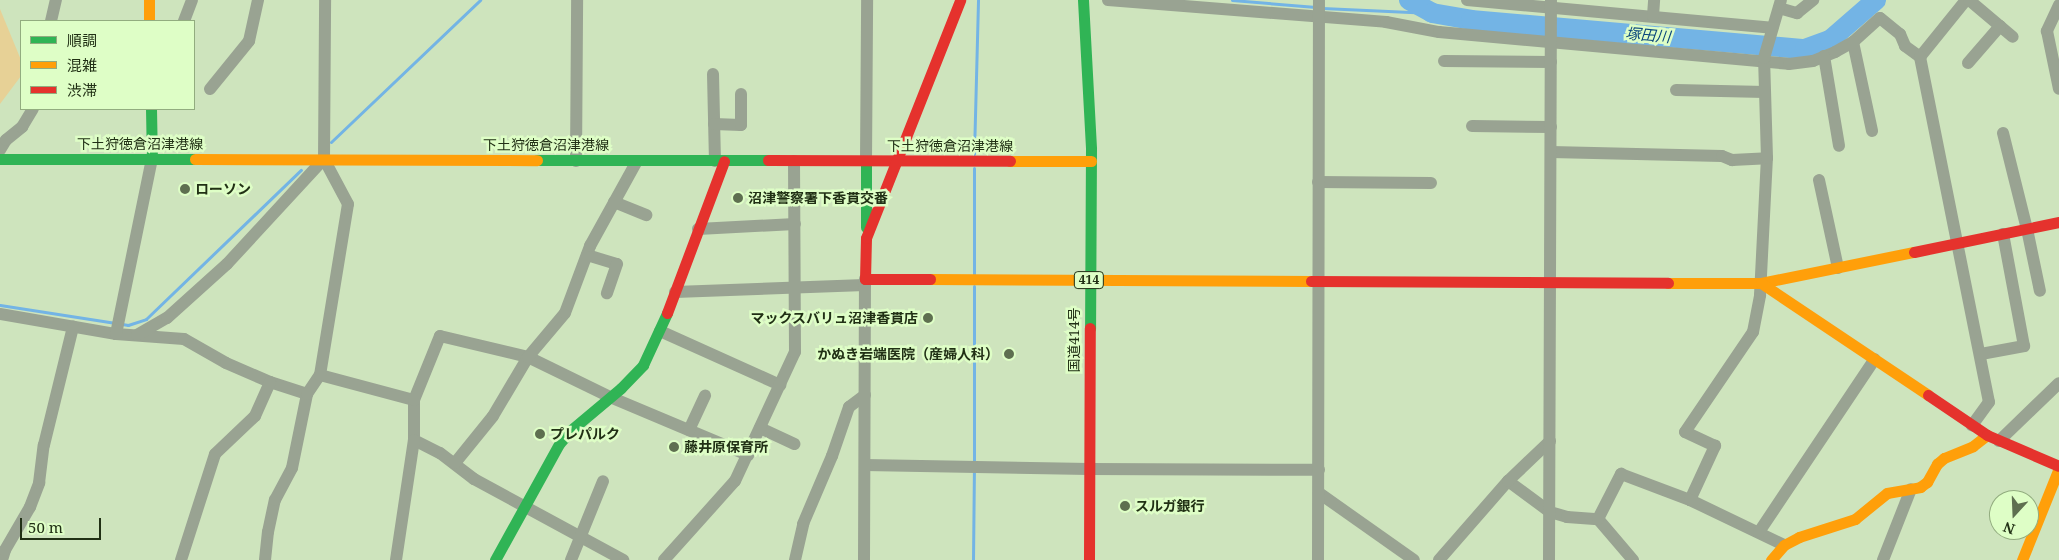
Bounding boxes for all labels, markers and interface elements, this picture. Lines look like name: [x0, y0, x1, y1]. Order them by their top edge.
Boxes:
legend: [20, 20, 195, 110]
water label: 塚田川: [1625, 24, 1671, 46]
text: 順調: [67, 30, 97, 50]
text: 混雑: [67, 55, 97, 75]
text: 渋滞: [67, 80, 97, 100]
street label: 下土狩徳倉沼津港線: [77, 136, 203, 152]
street label: 下土狩徳倉沼津港線: [483, 137, 609, 153]
street label: 下土狩徳倉沼津港線: [887, 138, 1013, 154]
place label: ローソン: [195, 181, 251, 197]
marker: ローソン: [179, 183, 191, 195]
place label: 沼津警察署下香貫交番: [748, 190, 888, 206]
marker: 沼津警察署下香貫交番: [732, 192, 744, 204]
road number: 414: [1073, 270, 1105, 290]
street label: 国道414号: [1066, 307, 1082, 373]
place label: マックスバリュ沼津香貫店: [750, 310, 918, 326]
marker: マックスバリュ沼津香貫店: [922, 312, 934, 324]
place label: かぬき岩端医院（産婦人科）: [817, 346, 999, 362]
marker: かぬき岩端医院（産婦人科）: [1003, 348, 1015, 360]
place label: プレパルク: [550, 426, 620, 442]
marker: プレパルク: [534, 428, 546, 440]
place label: 藤井原保育所: [684, 439, 768, 455]
marker: 藤井原保育所: [668, 441, 680, 453]
north arrow: [1989, 490, 2039, 540]
place label: スルガ銀行: [1135, 498, 1205, 514]
marker: スルガ銀行: [1119, 500, 1131, 512]
scale bar: [22, 508, 104, 540]
text: 50 m: [28, 517, 63, 537]
text: N: [2001, 518, 2017, 539]

